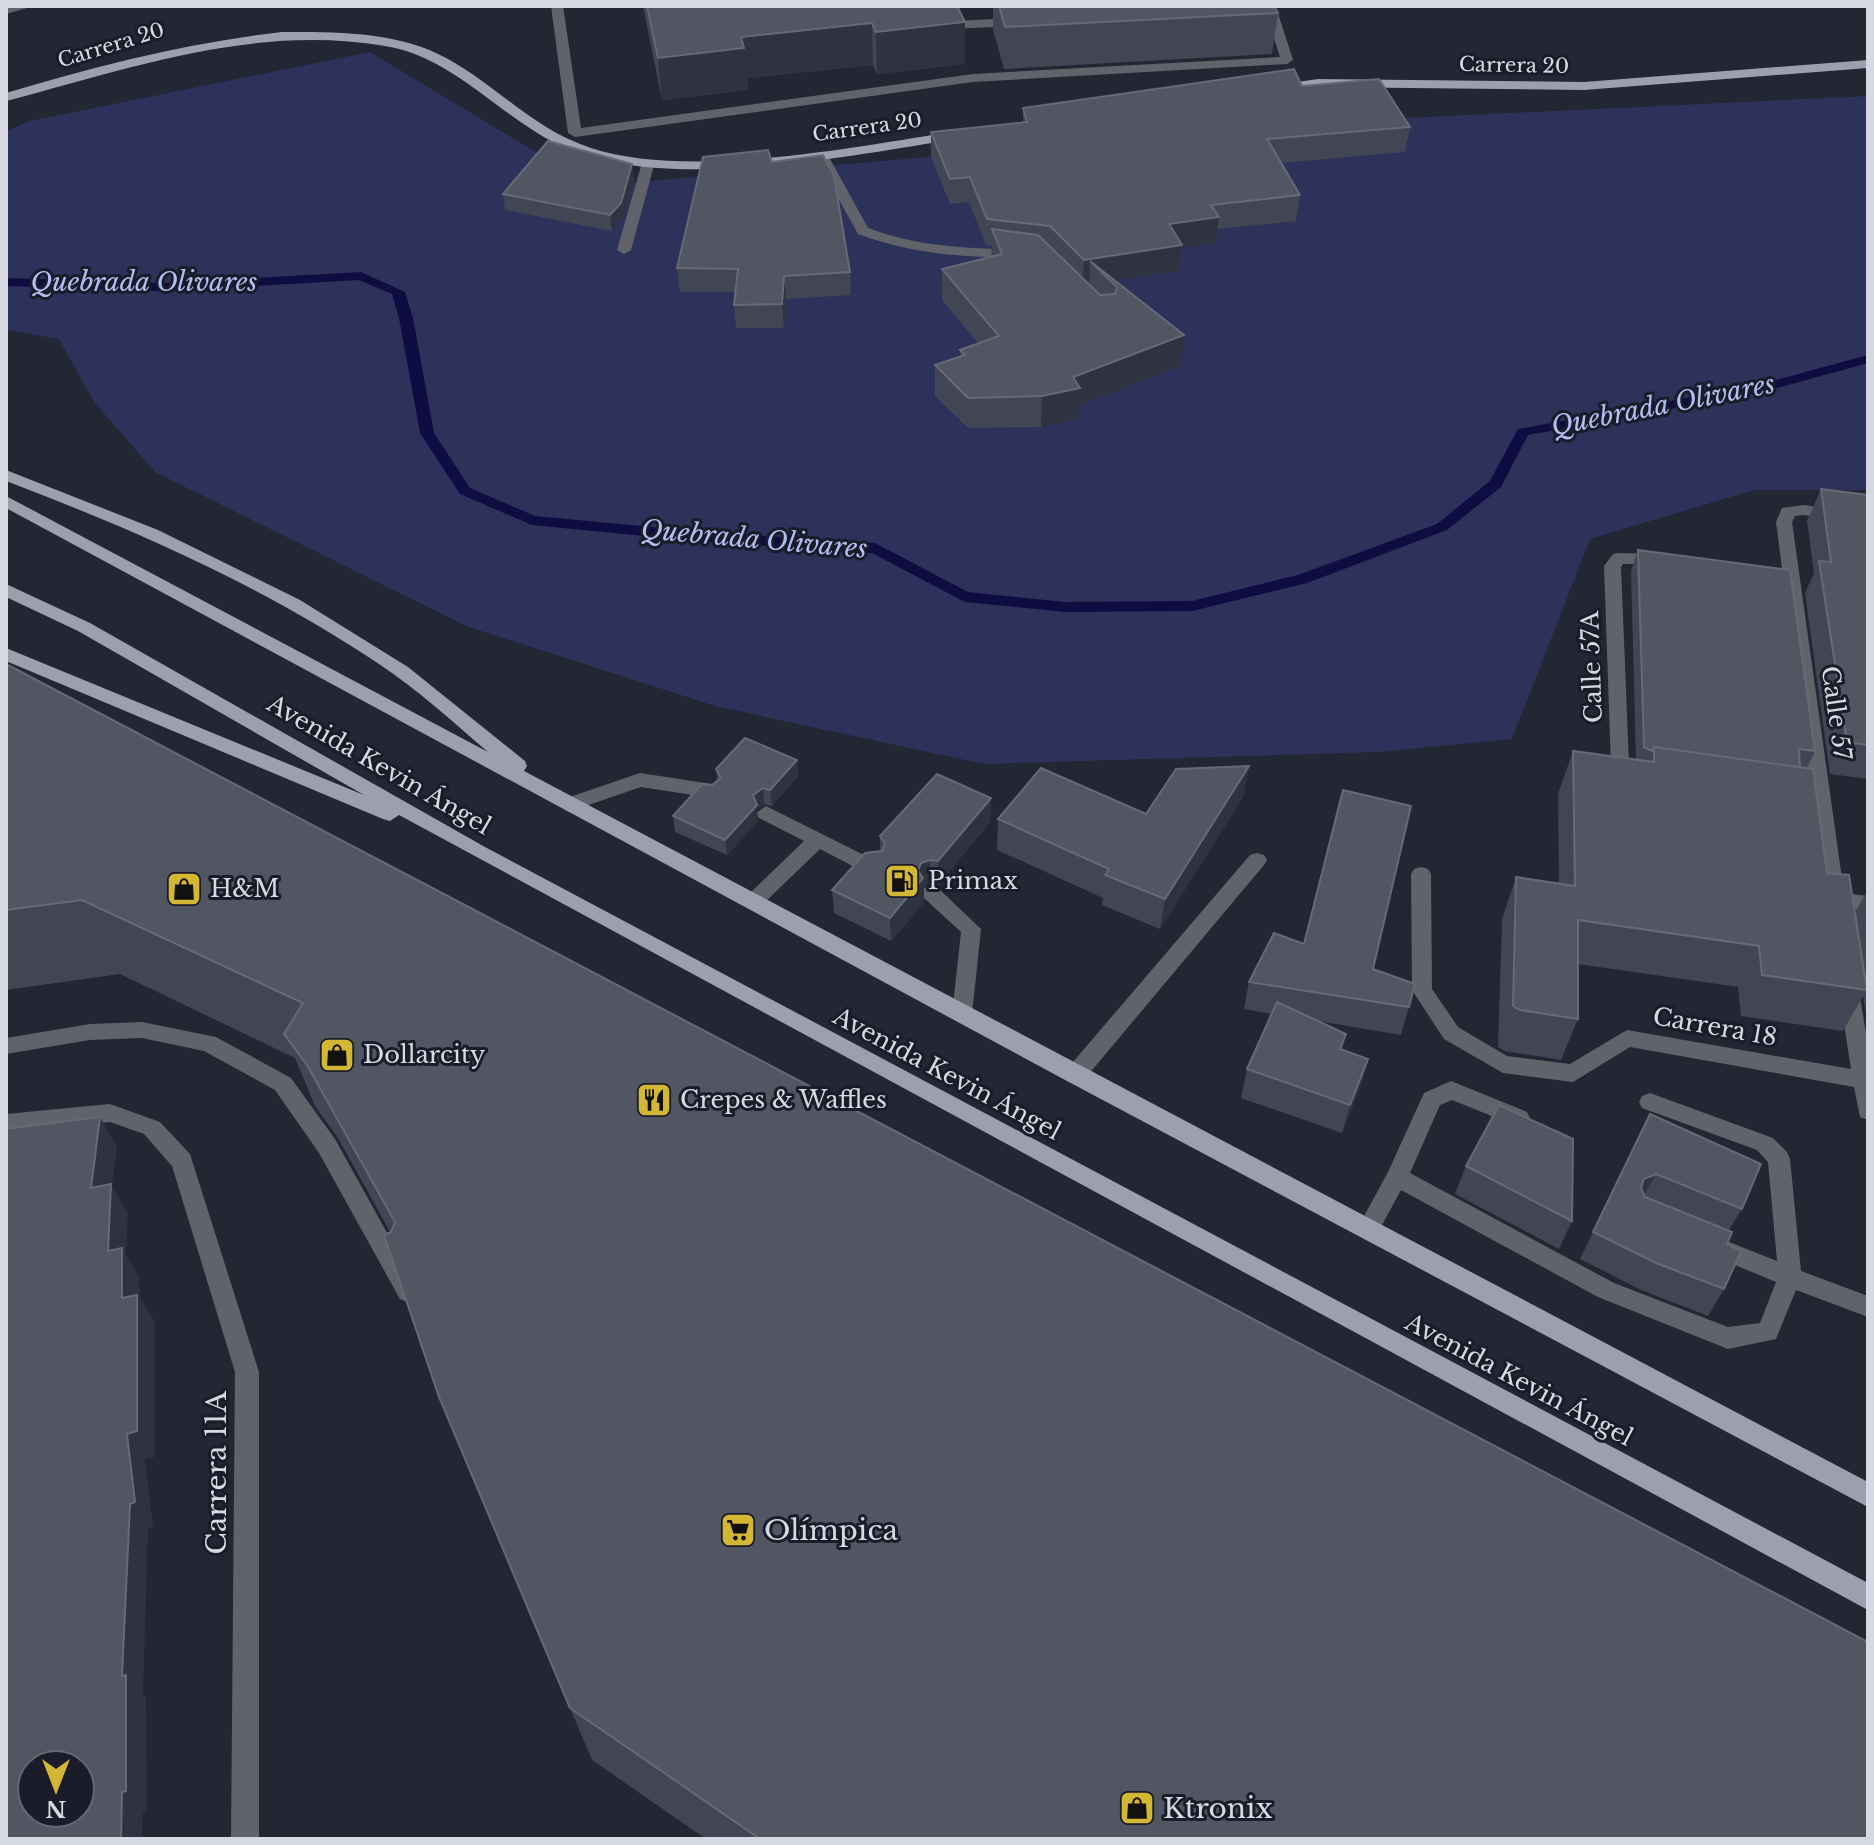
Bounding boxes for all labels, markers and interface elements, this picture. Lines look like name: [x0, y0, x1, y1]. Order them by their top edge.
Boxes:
street label: Carrera 20: [55, 17, 167, 73]
street label: Carrera 20: [1459, 52, 1569, 78]
street label: Carrera 20: [811, 107, 923, 147]
water label: Quebrada Olivares: [30, 266, 258, 298]
water label: Quebrada Olivares: [1549, 368, 1778, 442]
water label: Quebrada Olivares: [640, 513, 869, 565]
street label: Calle 57A: [1575, 610, 1608, 724]
street label: Calle 57: [1816, 664, 1858, 763]
street label: Avenida Kevin Ángel: [261, 688, 496, 841]
fuel station icon: Primax: [883, 862, 921, 900]
place label: Primax: [928, 866, 1018, 895]
shop icon: H&M: [165, 870, 203, 908]
place label: H&M: [210, 874, 279, 903]
street label: Avenida Kevin Ángel: [828, 1001, 1066, 1146]
street label: Carrera 18: [1651, 1001, 1779, 1052]
shop icon: Dollarcity: [318, 1036, 356, 1074]
place label: Dollarcity: [363, 1040, 486, 1069]
restaurant icon: Crepes & Waffles: [635, 1081, 673, 1119]
place label: Crepes & Waffles: [680, 1085, 887, 1114]
street label: Avenida Kevin Ángel: [1400, 1307, 1638, 1452]
street label: Carrera 11A: [199, 1391, 234, 1555]
supermarket icon: Olímpica: [719, 1511, 757, 1549]
place label: Olímpica: [764, 1513, 898, 1548]
north arrow: [16, 1749, 96, 1829]
shop icon: Ktronix: [1118, 1789, 1156, 1827]
place label: Ktronix: [1163, 1791, 1273, 1826]
text: N: [45, 1795, 66, 1822]

